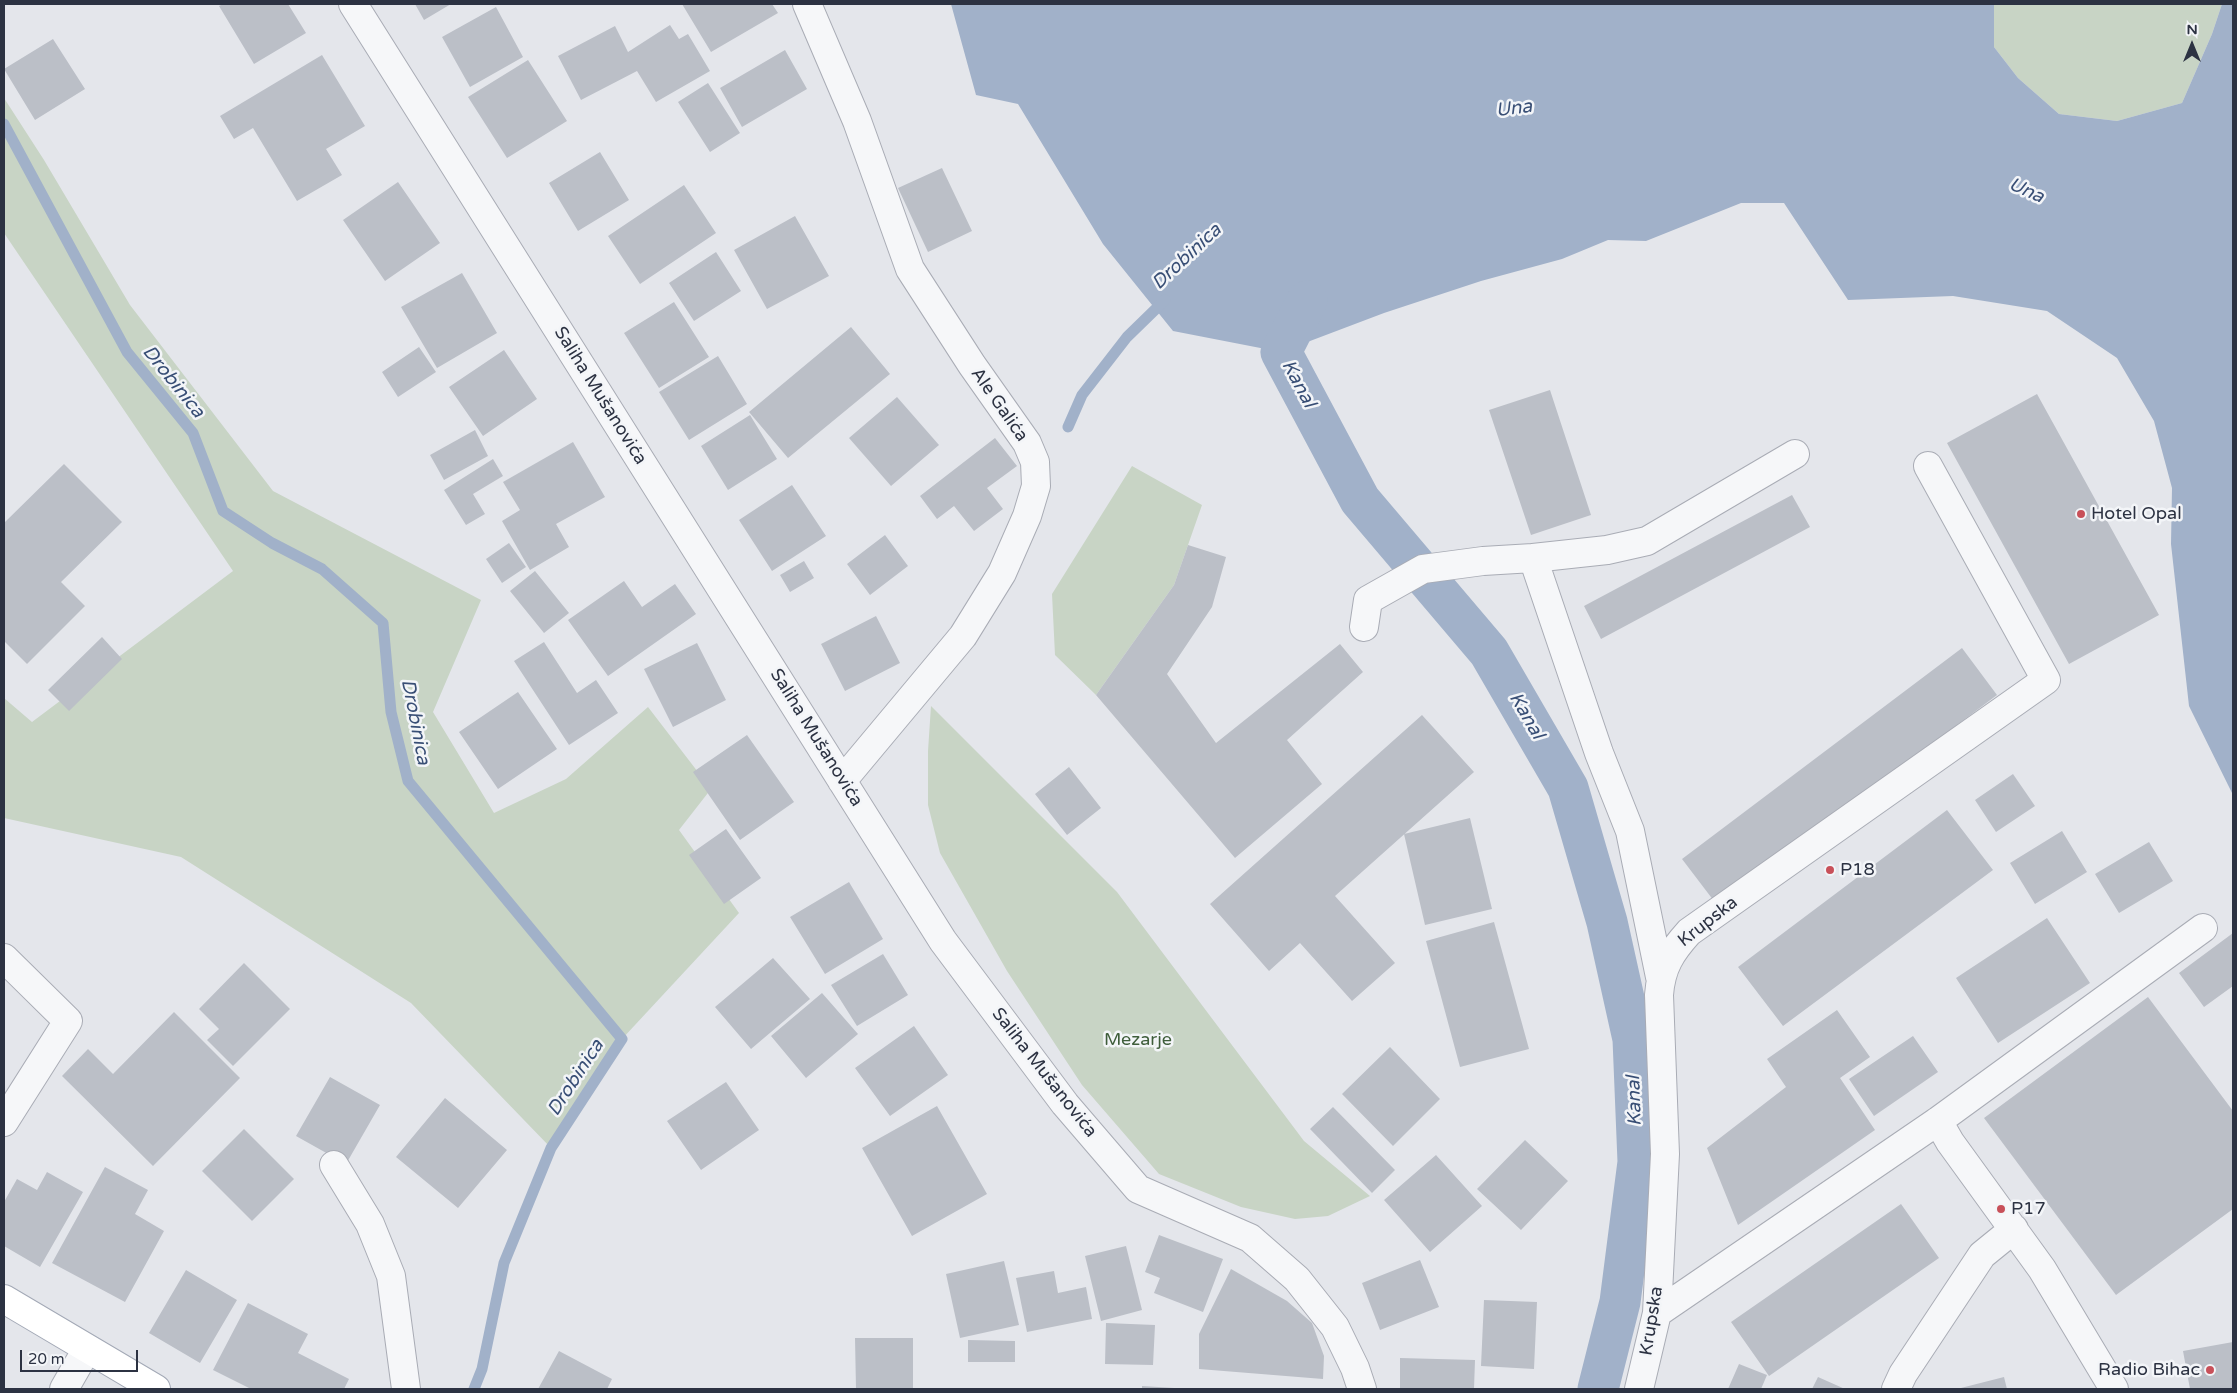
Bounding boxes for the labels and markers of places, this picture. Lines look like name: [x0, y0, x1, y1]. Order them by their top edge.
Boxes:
place label: Hotel Opal: [2091, 503, 2182, 525]
marker: Hotel Opal: [2075, 508, 2087, 520]
place label: P18: [1840, 859, 1875, 881]
marker: P18: [1824, 864, 1836, 876]
place label: P17: [2011, 1198, 2046, 1220]
marker: P17: [1995, 1203, 2007, 1215]
place label: Radio Bihac: [2098, 1359, 2200, 1381]
marker: Radio Bihac: [2204, 1364, 2216, 1376]

